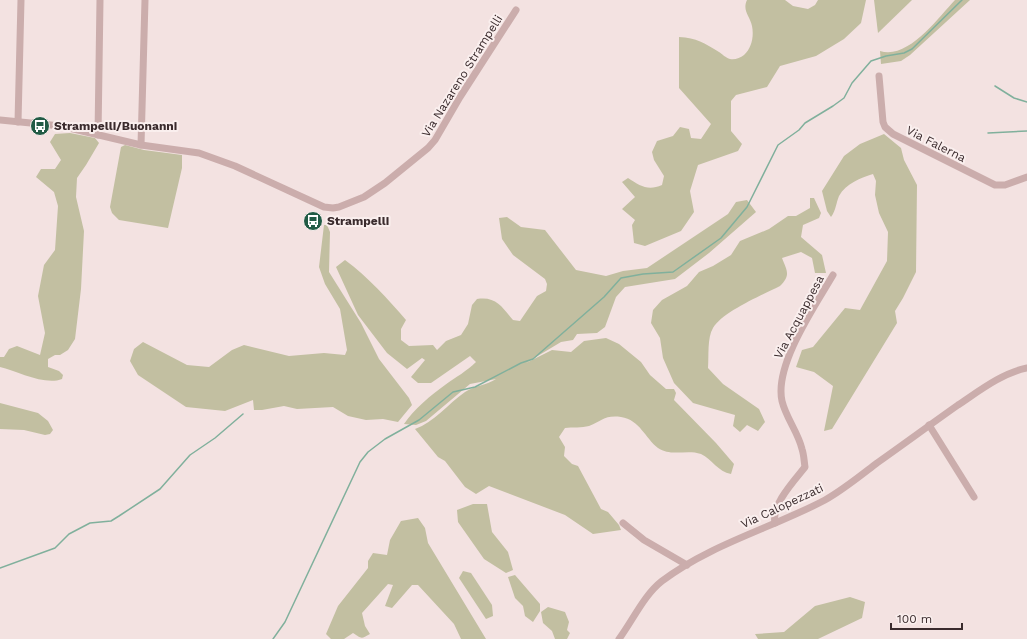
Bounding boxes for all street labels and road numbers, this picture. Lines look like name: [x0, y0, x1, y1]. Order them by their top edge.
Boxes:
street label: Via Nazareno Strampelli: [419, 12, 505, 140]
street label: Via Falerna: [904, 123, 968, 165]
street label: Via Acquappesa: [771, 273, 827, 361]
street label: Via Calopezzati: [738, 481, 826, 531]

